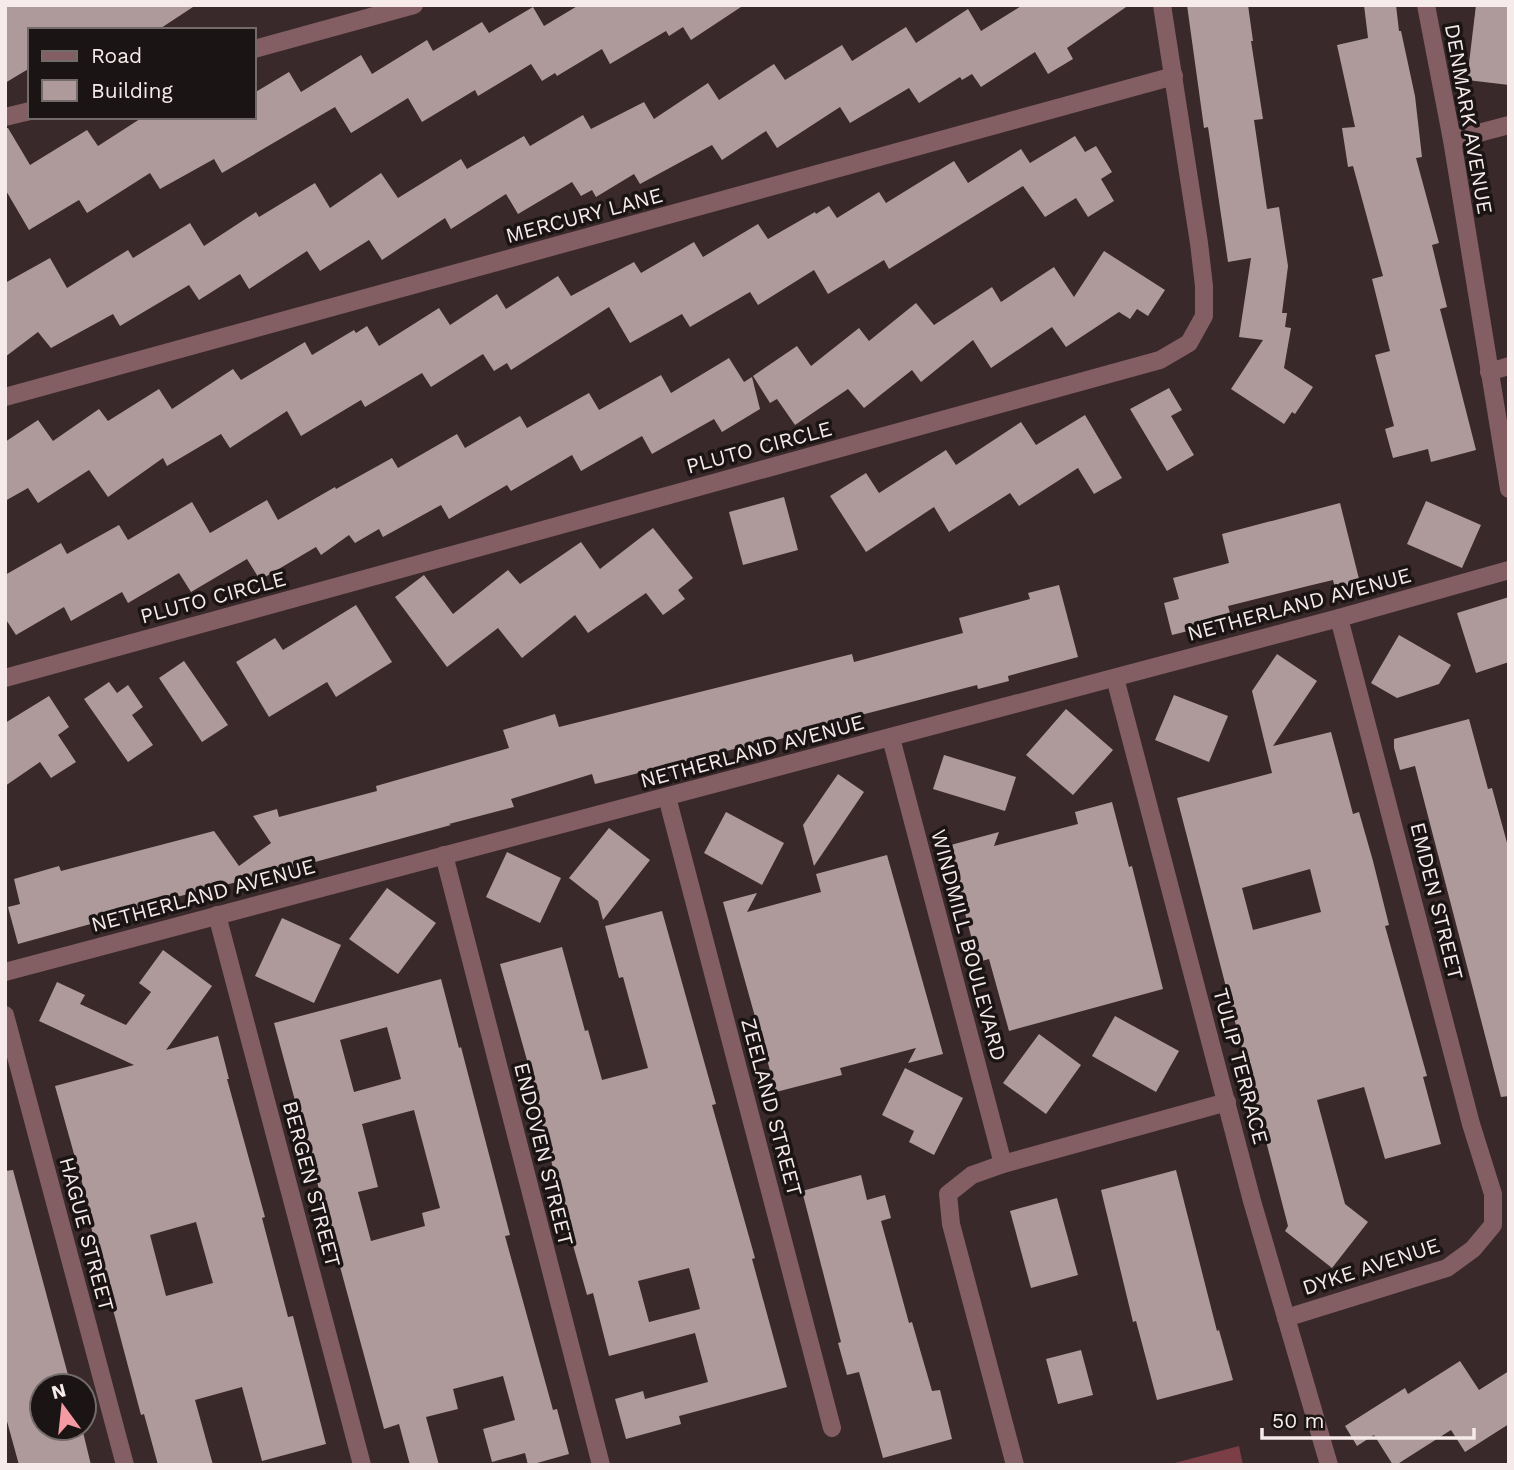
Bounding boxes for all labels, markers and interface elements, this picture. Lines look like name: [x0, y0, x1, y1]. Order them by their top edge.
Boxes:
street label: DENMARK AVENUE: [1440, 22, 1498, 216]
legend: [28, 28, 256, 119]
text: Road: [91, 43, 142, 68]
text: Building: [91, 78, 173, 103]
street label: MERCURY LANE: [503, 182, 665, 248]
street label: PLUTO CIRCLE: [683, 416, 835, 478]
street label: NETHERLAND AVENUE: [1184, 562, 1414, 646]
street label: PLUTO CIRCLE: [137, 566, 289, 628]
street label: NETHERLAND AVENUE: [637, 709, 867, 793]
street label: EMDEN STREET: [1405, 820, 1469, 983]
street label: WINDMILL BOULEVARD: [926, 827, 1012, 1063]
street label: NETHERLAND AVENUE: [88, 853, 318, 937]
street label: TULIP TERRACE: [1208, 985, 1274, 1147]
street label: ZEELAND STREET: [736, 1015, 808, 1199]
street label: ENDOVEN STREET: [509, 1060, 579, 1248]
street label: BERGEN STREET: [278, 1098, 346, 1270]
street label: HAGUE STREET: [54, 1154, 120, 1314]
street label: DYKE AVENUE: [1299, 1232, 1443, 1300]
north arrow: [28, 1372, 98, 1442]
text: N: [49, 1378, 69, 1404]
scale bar: [1262, 1396, 1474, 1440]
text: 50 m: [1272, 1408, 1324, 1433]

